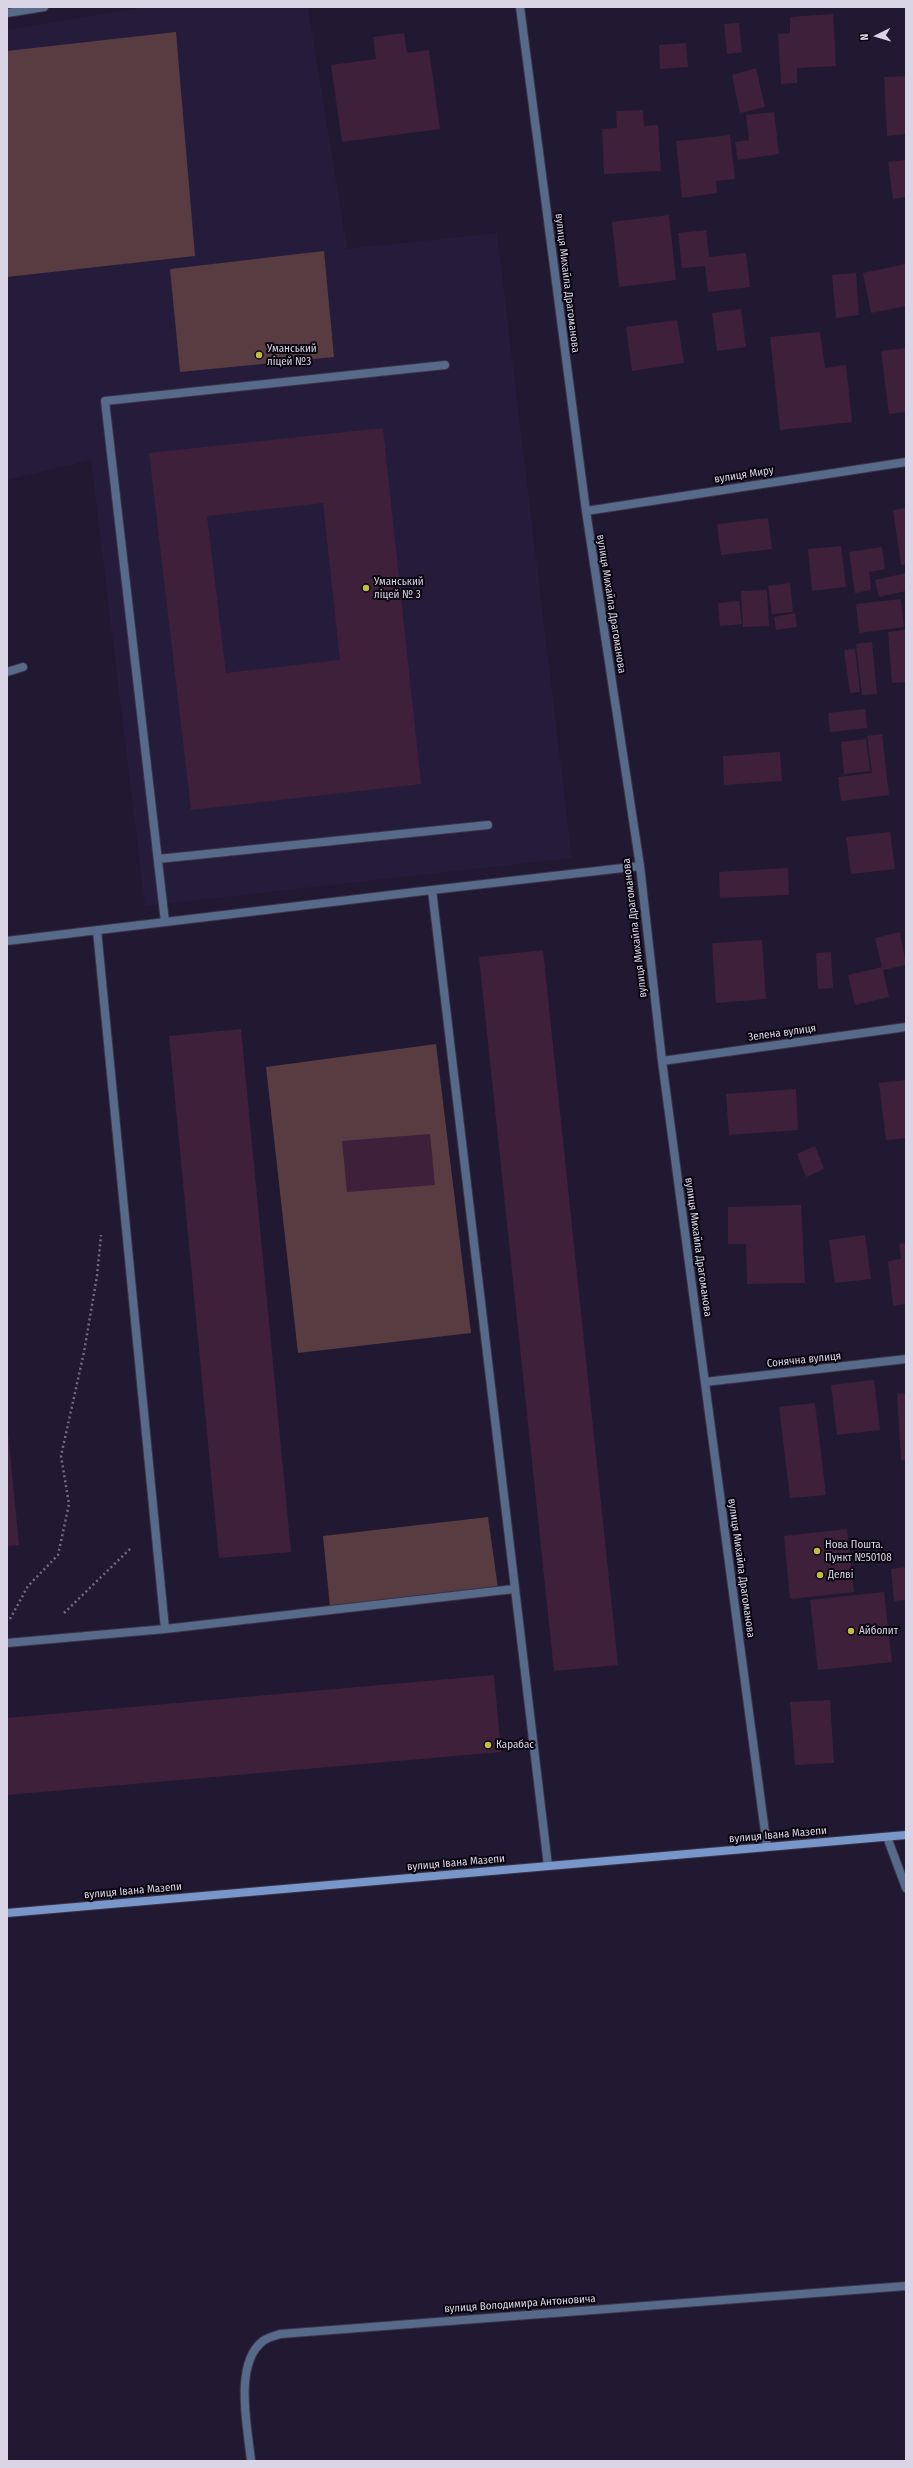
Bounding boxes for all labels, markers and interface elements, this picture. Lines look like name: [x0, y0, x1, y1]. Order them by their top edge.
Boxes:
north arrow: [857, 16, 897, 56]
text: N: [858, 33, 871, 41]
street label: вулиця Михайла Драгоманова: [552, 212, 582, 354]
place label: Уманський ліцей №3: [267, 342, 317, 368]
marker: Уманський ліцей №3: [254, 350, 264, 360]
street label: вулиця Миру: [713, 464, 775, 486]
street label: вулиця Михайла Драгоманова: [593, 534, 629, 674]
place label: Уманський ліцей № 3: [374, 575, 424, 601]
marker: Уманський ліцей № 3: [361, 583, 371, 593]
street label: вулиця Михайла Драгоманова: [620, 857, 650, 999]
street label: Зелена вулиця: [747, 1022, 817, 1044]
street label: вулиця Михайла Драгоманова: [682, 1177, 714, 1317]
street label: Сонячна вулиця: [766, 1350, 842, 1370]
street label: вулиця Михайла Драгоманова: [725, 1498, 757, 1638]
place label: Нова Пошта. Пункт №50108: [825, 1538, 892, 1564]
marker: Нова Пошта. Пункт №50108: [812, 1546, 822, 1556]
place label: Делві: [828, 1568, 853, 1582]
marker: Делві: [815, 1570, 825, 1580]
place label: Айболит: [859, 1624, 898, 1638]
marker: Айболит: [846, 1626, 856, 1636]
place label: Карабас: [496, 1738, 534, 1752]
marker: Карабас: [483, 1740, 493, 1750]
street label: вулиця Івана Мазепи: [728, 1824, 828, 1846]
street label: вулиця Івана Мазепи: [406, 1852, 506, 1874]
street label: вулиця Івана Мазепи: [83, 1880, 183, 1902]
street label: вулиця Володимира Антоновича: [444, 2292, 596, 2316]

